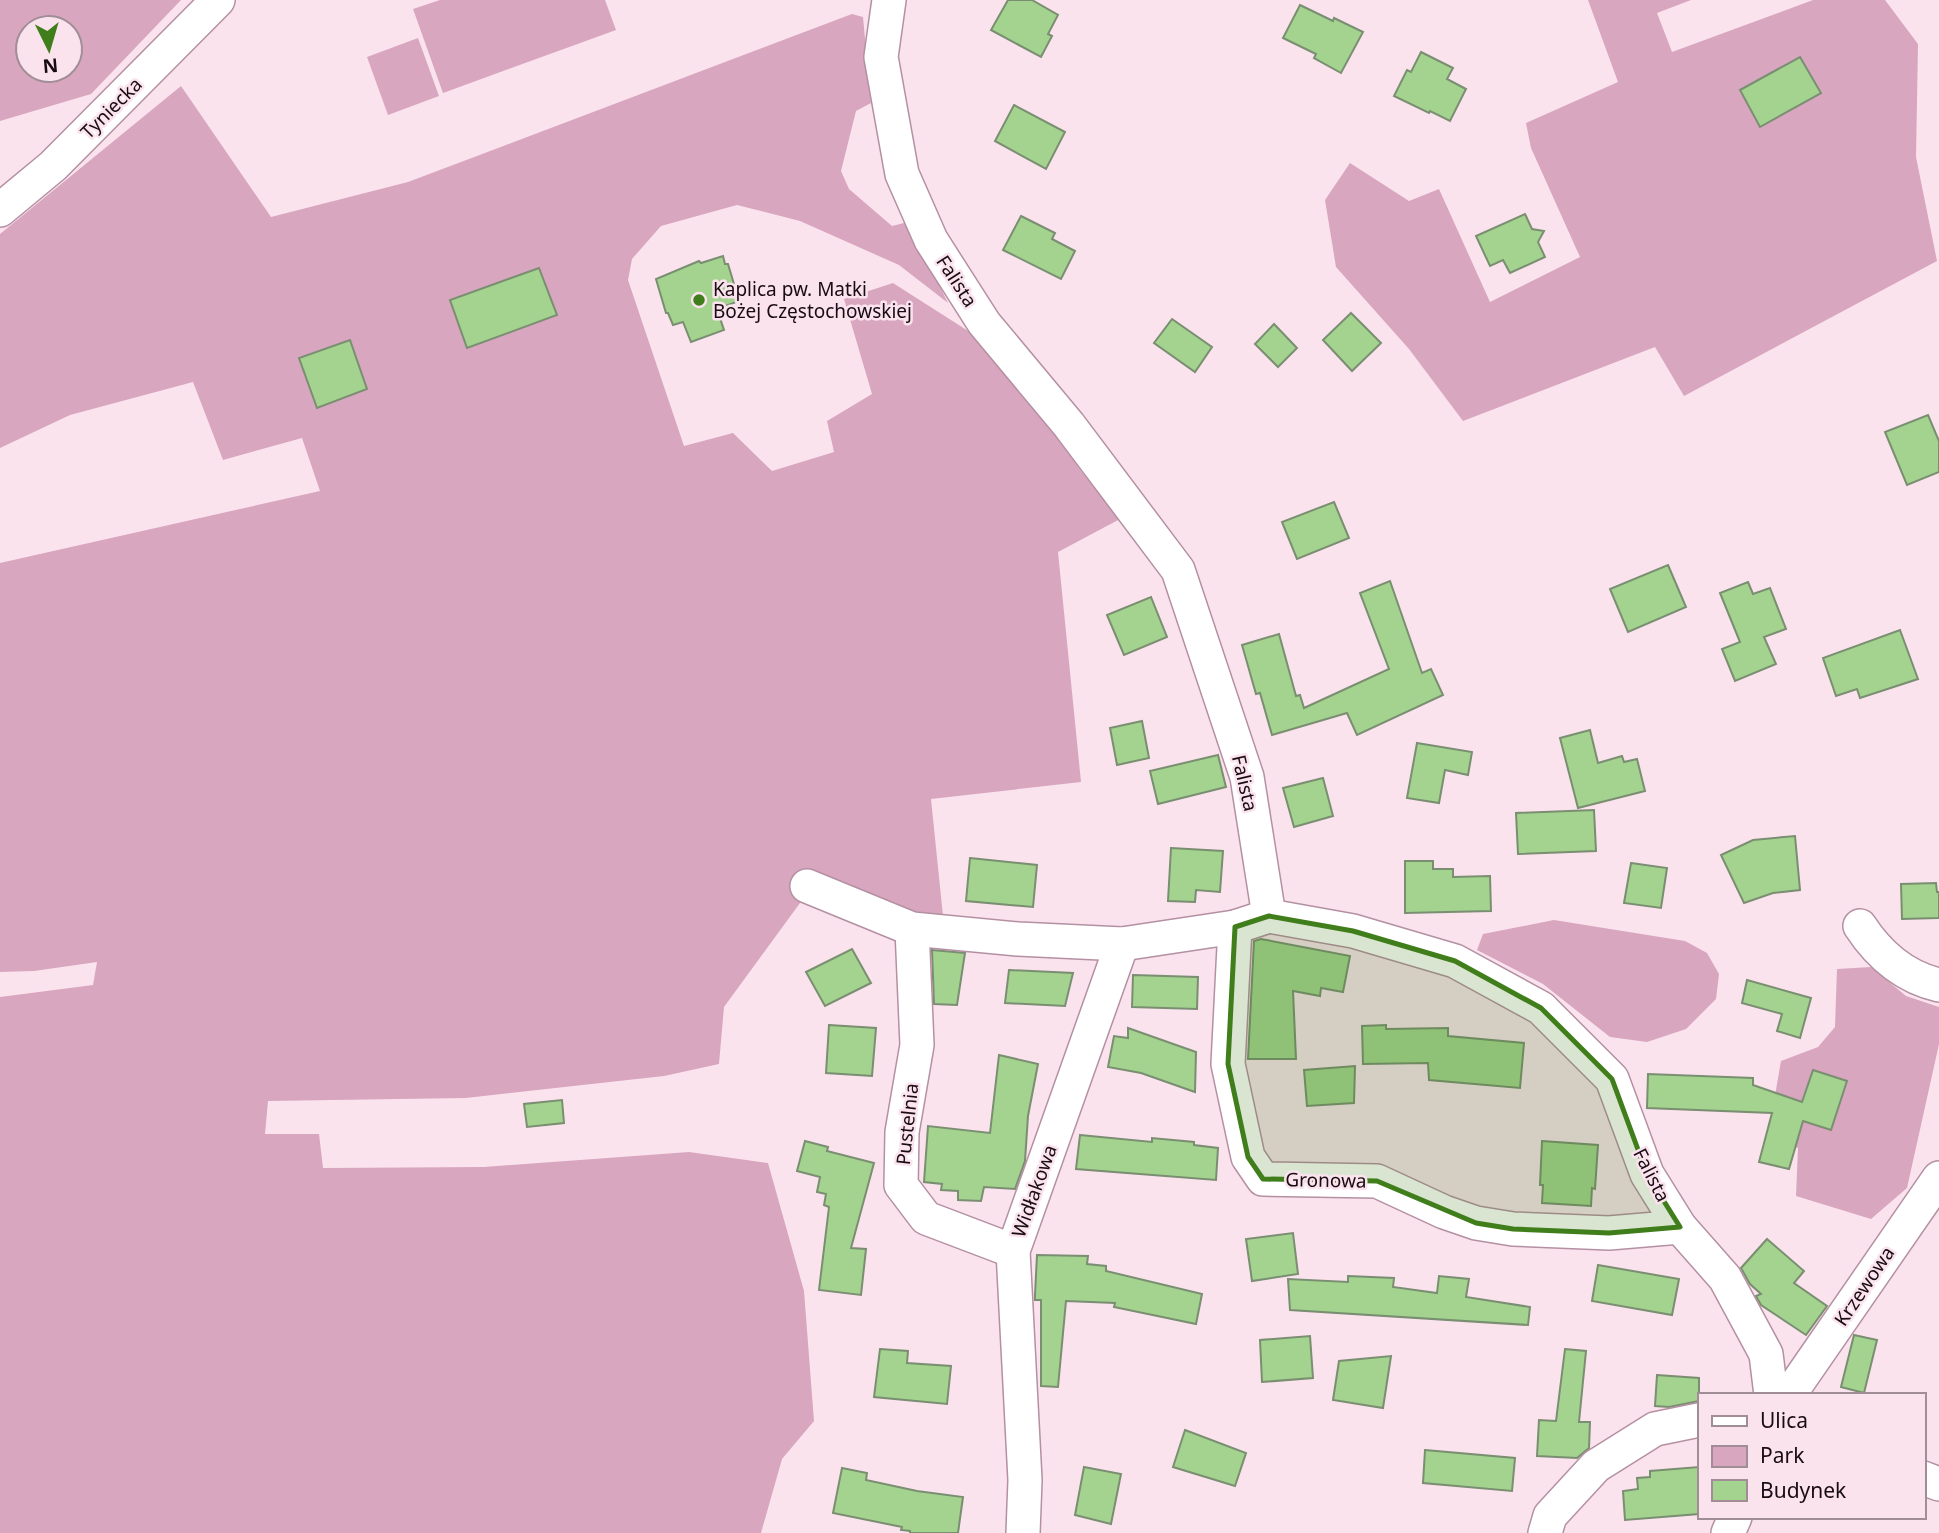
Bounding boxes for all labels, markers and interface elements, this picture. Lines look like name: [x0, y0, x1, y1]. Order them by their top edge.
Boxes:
north arrow: [14, 14, 84, 84]
text: N: [42, 52, 59, 80]
street label: Tyniecka: [75, 72, 147, 144]
street label: Falista: [931, 250, 983, 312]
place label: Kaplica pw. Matki Bożej Częstochowskiej: [713, 276, 912, 324]
marker: Kaplica pw. Matki Bożej Częstochowskiej: [691, 292, 707, 308]
street label: Falista: [1226, 752, 1264, 814]
street label: Pustelnia: [890, 1082, 924, 1166]
street label: Widłakowa: [1005, 1141, 1063, 1241]
street label: Falista: [1627, 1144, 1677, 1206]
street label: Gronowa: [1285, 1166, 1367, 1194]
street label: Krzewowa: [1828, 1241, 1900, 1331]
legend: [1698, 1393, 1925, 1519]
text: Ulica: [1760, 1406, 1808, 1434]
text: Park: [1760, 1441, 1805, 1469]
text: Budynek: [1760, 1476, 1847, 1504]

